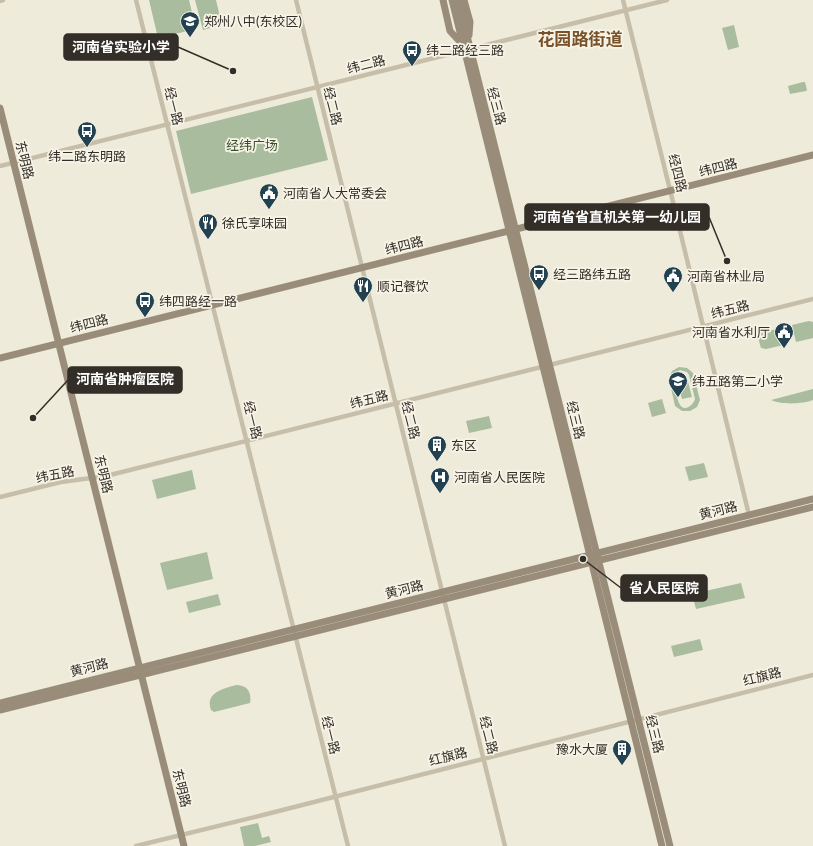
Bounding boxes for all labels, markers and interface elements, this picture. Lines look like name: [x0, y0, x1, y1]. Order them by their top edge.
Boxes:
school or university icon: 郑州八中(东校区): [179, 10, 201, 38]
place label: 郑州八中(东校区): [204, 13, 302, 29]
district label: 花园路街道: [538, 28, 623, 49]
callout: 河南省实验小学: [64, 34, 178, 60]
text: 河南省实验小学: [72, 38, 170, 55]
bus stop icon: 纬二路经三路: [401, 39, 423, 67]
place label: 纬二路经三路: [426, 42, 504, 58]
street label: 纬二路: [345, 52, 387, 76]
street label: 经一路: [162, 85, 186, 127]
street label: 经二路: [321, 85, 345, 127]
street label: 经三路: [484, 85, 510, 127]
bus stop icon: 纬二路东明路: [76, 120, 98, 148]
park label: 经纬广场: [226, 137, 278, 153]
street label: 东明路: [13, 139, 37, 181]
place label: 纬二路东明路: [48, 148, 126, 164]
street label: 经四路: [666, 152, 690, 194]
street label: 纬四路: [697, 155, 739, 179]
public building icon: 河南省人大常委会: [258, 182, 280, 210]
place label: 河南省人大常委会: [283, 185, 387, 201]
callout: 河南省省直机关第一幼儿园: [525, 204, 709, 230]
text: 河南省省直机关第一幼儿园: [533, 208, 701, 225]
restaurant icon: 徐氏享味园: [197, 212, 219, 240]
place label: 徐氏享味园: [222, 215, 287, 231]
street label: 纬四路: [383, 233, 425, 257]
bus stop icon: 经三路纬五路: [528, 263, 550, 291]
public building icon: 河南省林业局: [662, 265, 684, 293]
place label: 经三路纬五路: [553, 266, 631, 282]
place label: 河南省林业局: [687, 268, 765, 284]
restaurant icon: 顺记餐饮: [352, 275, 374, 303]
place label: 顺记餐饮: [377, 278, 429, 294]
bus stop icon: 纬四路经一路: [134, 290, 156, 318]
place label: 纬四路经一路: [159, 293, 237, 309]
street label: 纬五路: [709, 297, 751, 321]
street label: 纬四路: [68, 311, 110, 335]
public building icon: 河南省水利厅: [773, 321, 795, 349]
place label: 河南省水利厅: [692, 324, 770, 340]
callout: 河南省肿瘤医院: [68, 367, 182, 393]
text: 河南省肿瘤医院: [76, 370, 174, 387]
school or university icon: 纬五路第二小学: [667, 370, 689, 398]
place label: 纬五路第二小学: [692, 373, 783, 389]
street label: 纬五路: [348, 387, 390, 411]
street label: 经一路: [241, 399, 265, 441]
street label: 经二路: [399, 399, 423, 441]
street label: 经三路: [564, 399, 588, 441]
building icon: 东区: [426, 434, 448, 462]
place label: 东区: [451, 437, 477, 453]
street label: 东明路: [92, 453, 116, 495]
street label: 纬五路: [34, 462, 76, 486]
hospital icon: 河南省人民医院: [429, 466, 451, 494]
place label: 河南省人民医院: [454, 469, 545, 485]
street label: 黄河路: [697, 498, 739, 522]
callout: 省人民医院: [621, 575, 707, 601]
street label: 黄河路: [383, 577, 425, 601]
text: 省人民医院: [629, 579, 699, 596]
street label: 黄河路: [68, 655, 110, 679]
street label: 红旗路: [741, 664, 783, 688]
street label: 经三路: [643, 713, 667, 755]
street label: 经一路: [319, 714, 343, 756]
street label: 经二路: [477, 714, 501, 756]
building icon: 豫水大厦: [611, 738, 633, 766]
place label: 豫水大厦: [556, 741, 608, 757]
street label: 红旗路: [427, 744, 469, 768]
street label: 东明路: [170, 767, 194, 809]

